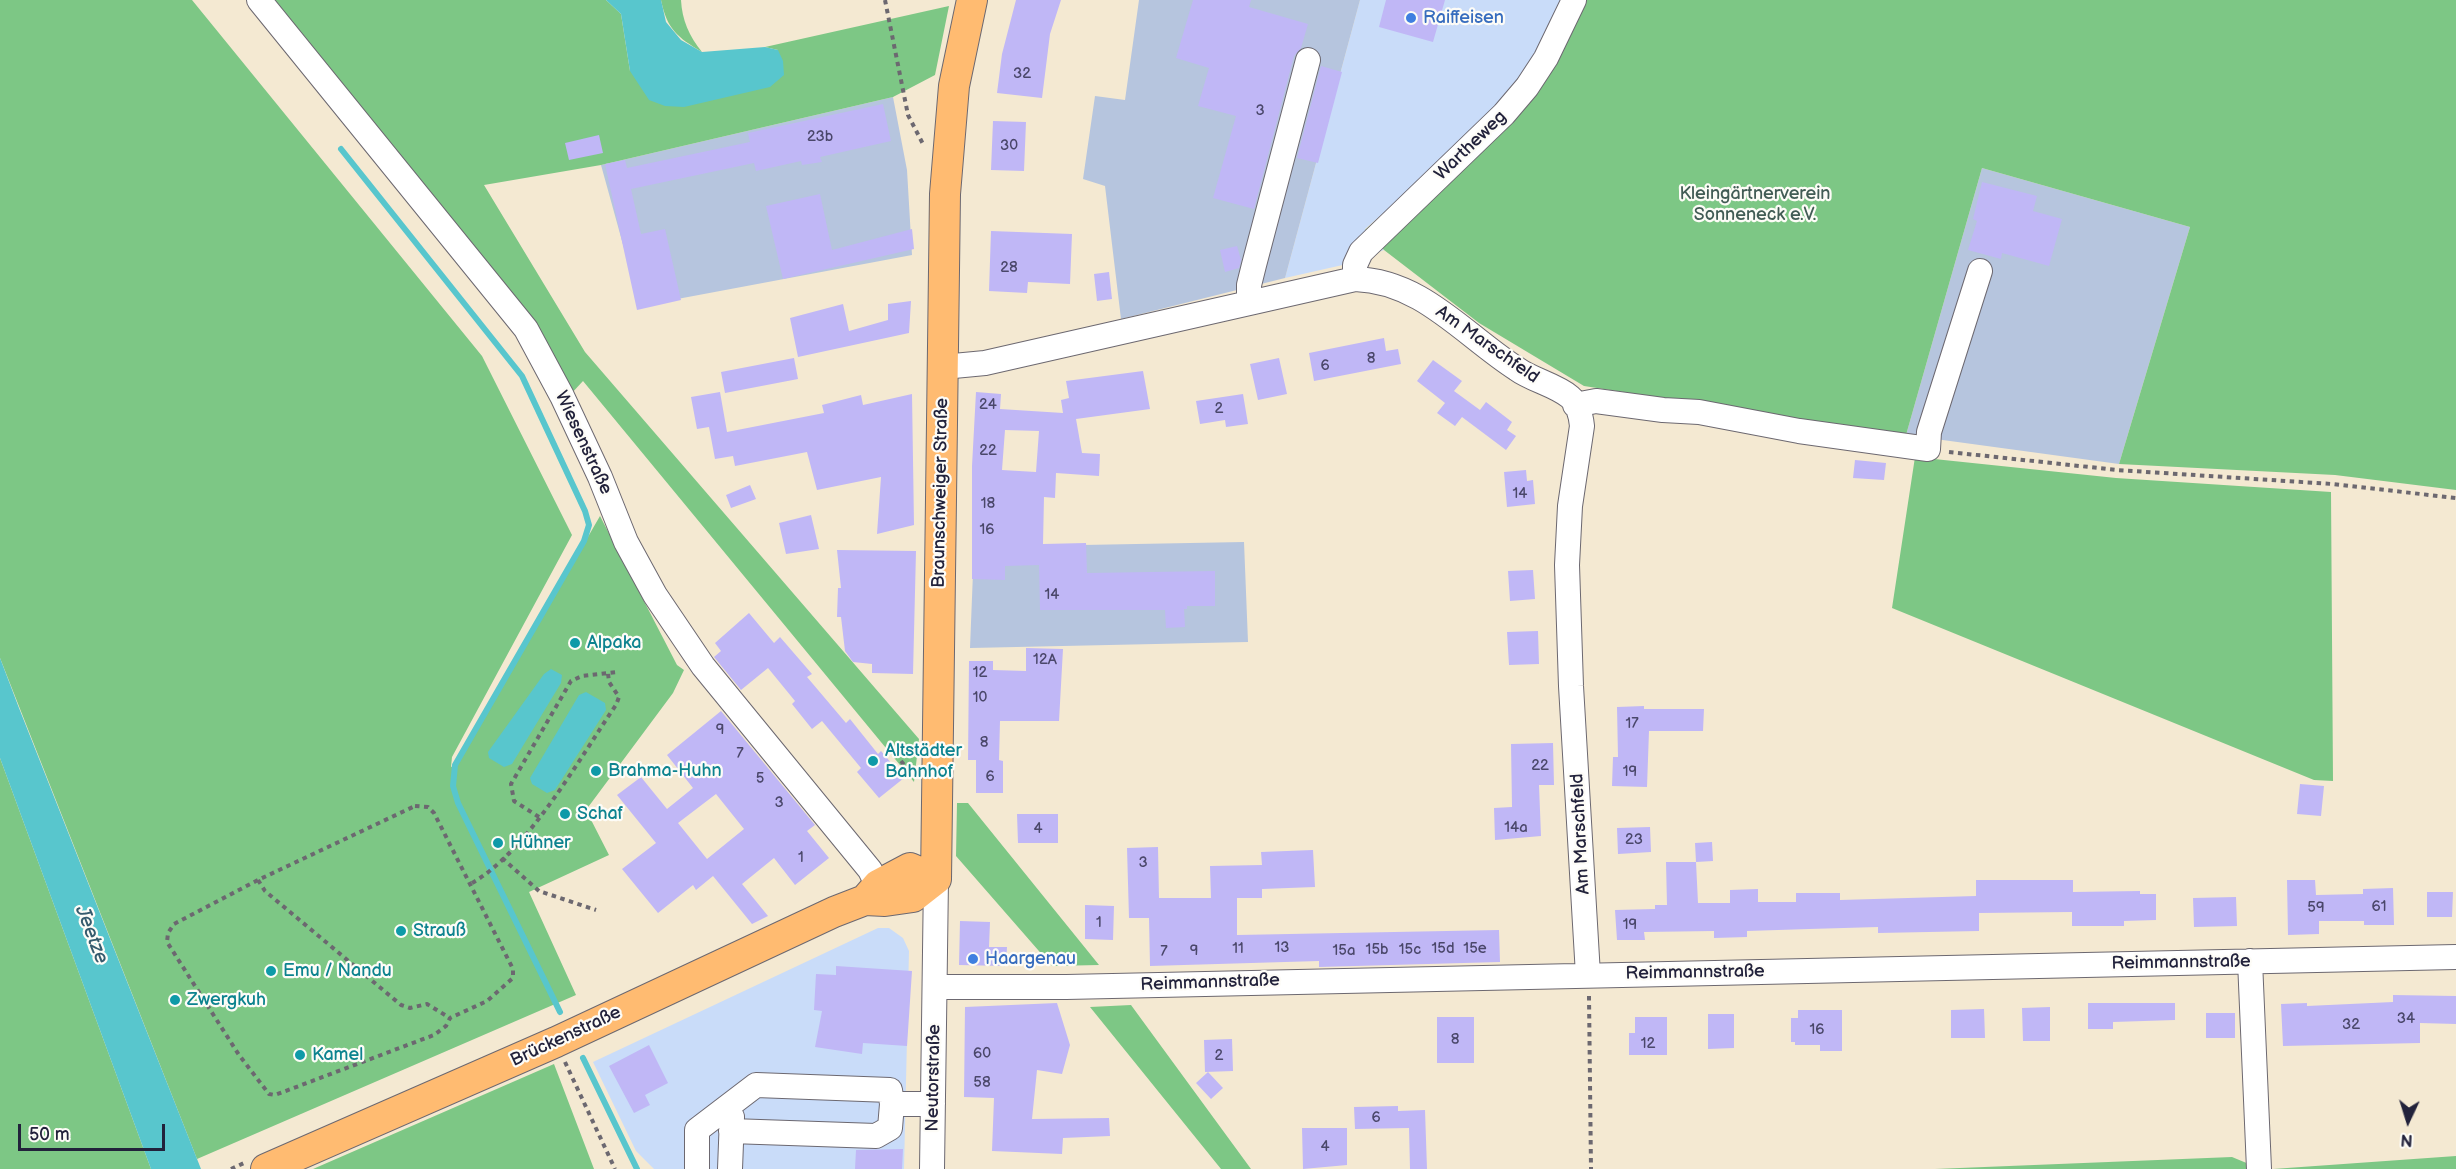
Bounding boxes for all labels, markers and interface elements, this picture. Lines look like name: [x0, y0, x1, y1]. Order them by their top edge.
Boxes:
place label: Raiffeisen: [1423, 7, 1504, 29]
marker: Raiffeisen: [1404, 11, 1418, 25]
house number: 32: [1013, 65, 1031, 83]
house number: 3: [1255, 102, 1265, 120]
street label: Wartheweg: [1431, 106, 1511, 186]
house number: 23b: [807, 128, 833, 146]
house number: 30: [1000, 137, 1018, 155]
park label: Kleingärtnerverein Sonneneck e.V.: [1680, 183, 1830, 226]
house number: 28: [1000, 259, 1018, 277]
street label: Am Marschfeld: [1431, 301, 1543, 389]
house number: 8: [1367, 350, 1375, 368]
house number: 6: [1320, 357, 1330, 375]
street label: Wiesenstraße: [550, 388, 616, 498]
house number: 24: [979, 396, 997, 414]
street label: Braunschweiger Straße: [929, 398, 953, 588]
house number: 2: [1215, 400, 1223, 418]
house number: 22: [979, 442, 997, 460]
house number: 14: [1513, 485, 1527, 503]
house number: 18: [981, 495, 995, 513]
house number: 16: [980, 521, 994, 539]
house number: 14: [1045, 586, 1059, 604]
place label: Alpaka: [587, 632, 641, 654]
marker: Alpaka: [568, 636, 582, 650]
house number: 12A: [1033, 651, 1057, 669]
house number: 12: [973, 664, 987, 682]
house number: 10: [973, 689, 987, 707]
house number: 17: [1625, 715, 1639, 733]
house number: 9: [716, 721, 724, 739]
house number: 8: [980, 734, 988, 752]
place label: Altstädter Bahnhof: [885, 740, 962, 783]
house number: 7: [736, 745, 744, 763]
marker: Altstädter Bahnhof: [866, 754, 880, 768]
house number: 22: [1531, 757, 1549, 775]
place label: Brahma-Huhn: [608, 760, 722, 782]
house number: 19: [1623, 763, 1637, 781]
marker: Brahma-Huhn: [589, 764, 603, 778]
house number: 6: [985, 768, 995, 786]
house number: 5: [756, 770, 764, 788]
street label: Am Marschfeld: [1567, 773, 1595, 895]
house number: 3: [774, 794, 784, 812]
place label: Schaf: [577, 803, 623, 825]
marker: Schaf: [558, 807, 572, 821]
house number: 14a: [1504, 819, 1528, 837]
house number: 4: [1033, 820, 1043, 838]
house number: 23: [1625, 831, 1643, 849]
place label: Hühner: [510, 832, 571, 854]
marker: Hühner: [491, 836, 505, 850]
house number: 1: [798, 849, 804, 867]
house number: 3: [1138, 854, 1148, 872]
house number: 61: [2372, 898, 2386, 916]
house number: 59: [2307, 899, 2325, 917]
water label: Jeetze: [69, 903, 113, 967]
house number: 1: [1096, 914, 1102, 932]
house number: 19: [1623, 916, 1637, 934]
place label: Strauß: [413, 920, 466, 942]
marker: Strauß: [394, 924, 408, 938]
house number: 13: [1274, 939, 1290, 957]
house number: 11: [1232, 940, 1244, 958]
house number: 15d: [1432, 940, 1454, 958]
house number: 15e: [1463, 940, 1487, 958]
house number: 15b: [1366, 941, 1388, 959]
house number: 15c: [1399, 941, 1421, 959]
house number: 9: [1190, 942, 1198, 960]
house number: 15a: [1333, 942, 1355, 960]
house number: 7: [1160, 943, 1168, 961]
place label: Haargenau: [985, 948, 1076, 970]
street label: Reimmannstraße: [2111, 951, 2251, 975]
marker: Haargenau: [966, 952, 980, 966]
place label: Emu / Nandu: [283, 960, 392, 982]
street label: Reimmannstraße: [1625, 961, 1765, 985]
marker: Emu / Nandu: [264, 964, 278, 978]
street label: Reimmannstraße: [1140, 970, 1280, 996]
place label: Zwergkuh: [187, 989, 266, 1011]
marker: Zwergkuh: [168, 993, 182, 1007]
street label: Brückenstraße: [507, 1002, 625, 1072]
house number: 34: [2397, 1010, 2415, 1028]
house number: 32: [2342, 1016, 2360, 1034]
house number: 16: [1810, 1021, 1824, 1039]
street label: Neutorstraße: [922, 1024, 946, 1132]
house number: 8: [1451, 1031, 1459, 1049]
house number: 12: [1641, 1035, 1655, 1053]
place label: Kamel: [312, 1044, 363, 1066]
house number: 60: [973, 1045, 991, 1063]
house number: 2: [1215, 1047, 1223, 1065]
marker: Kamel: [293, 1048, 307, 1062]
house number: 58: [973, 1074, 991, 1092]
north arrow: [2378, 1091, 2438, 1151]
house number: 6: [1371, 1109, 1381, 1127]
scale bar: [21, 1112, 168, 1150]
text: 50 m: [29, 1124, 70, 1145]
text: N: [2400, 1130, 2413, 1149]
house number: 4: [1320, 1138, 1330, 1156]

